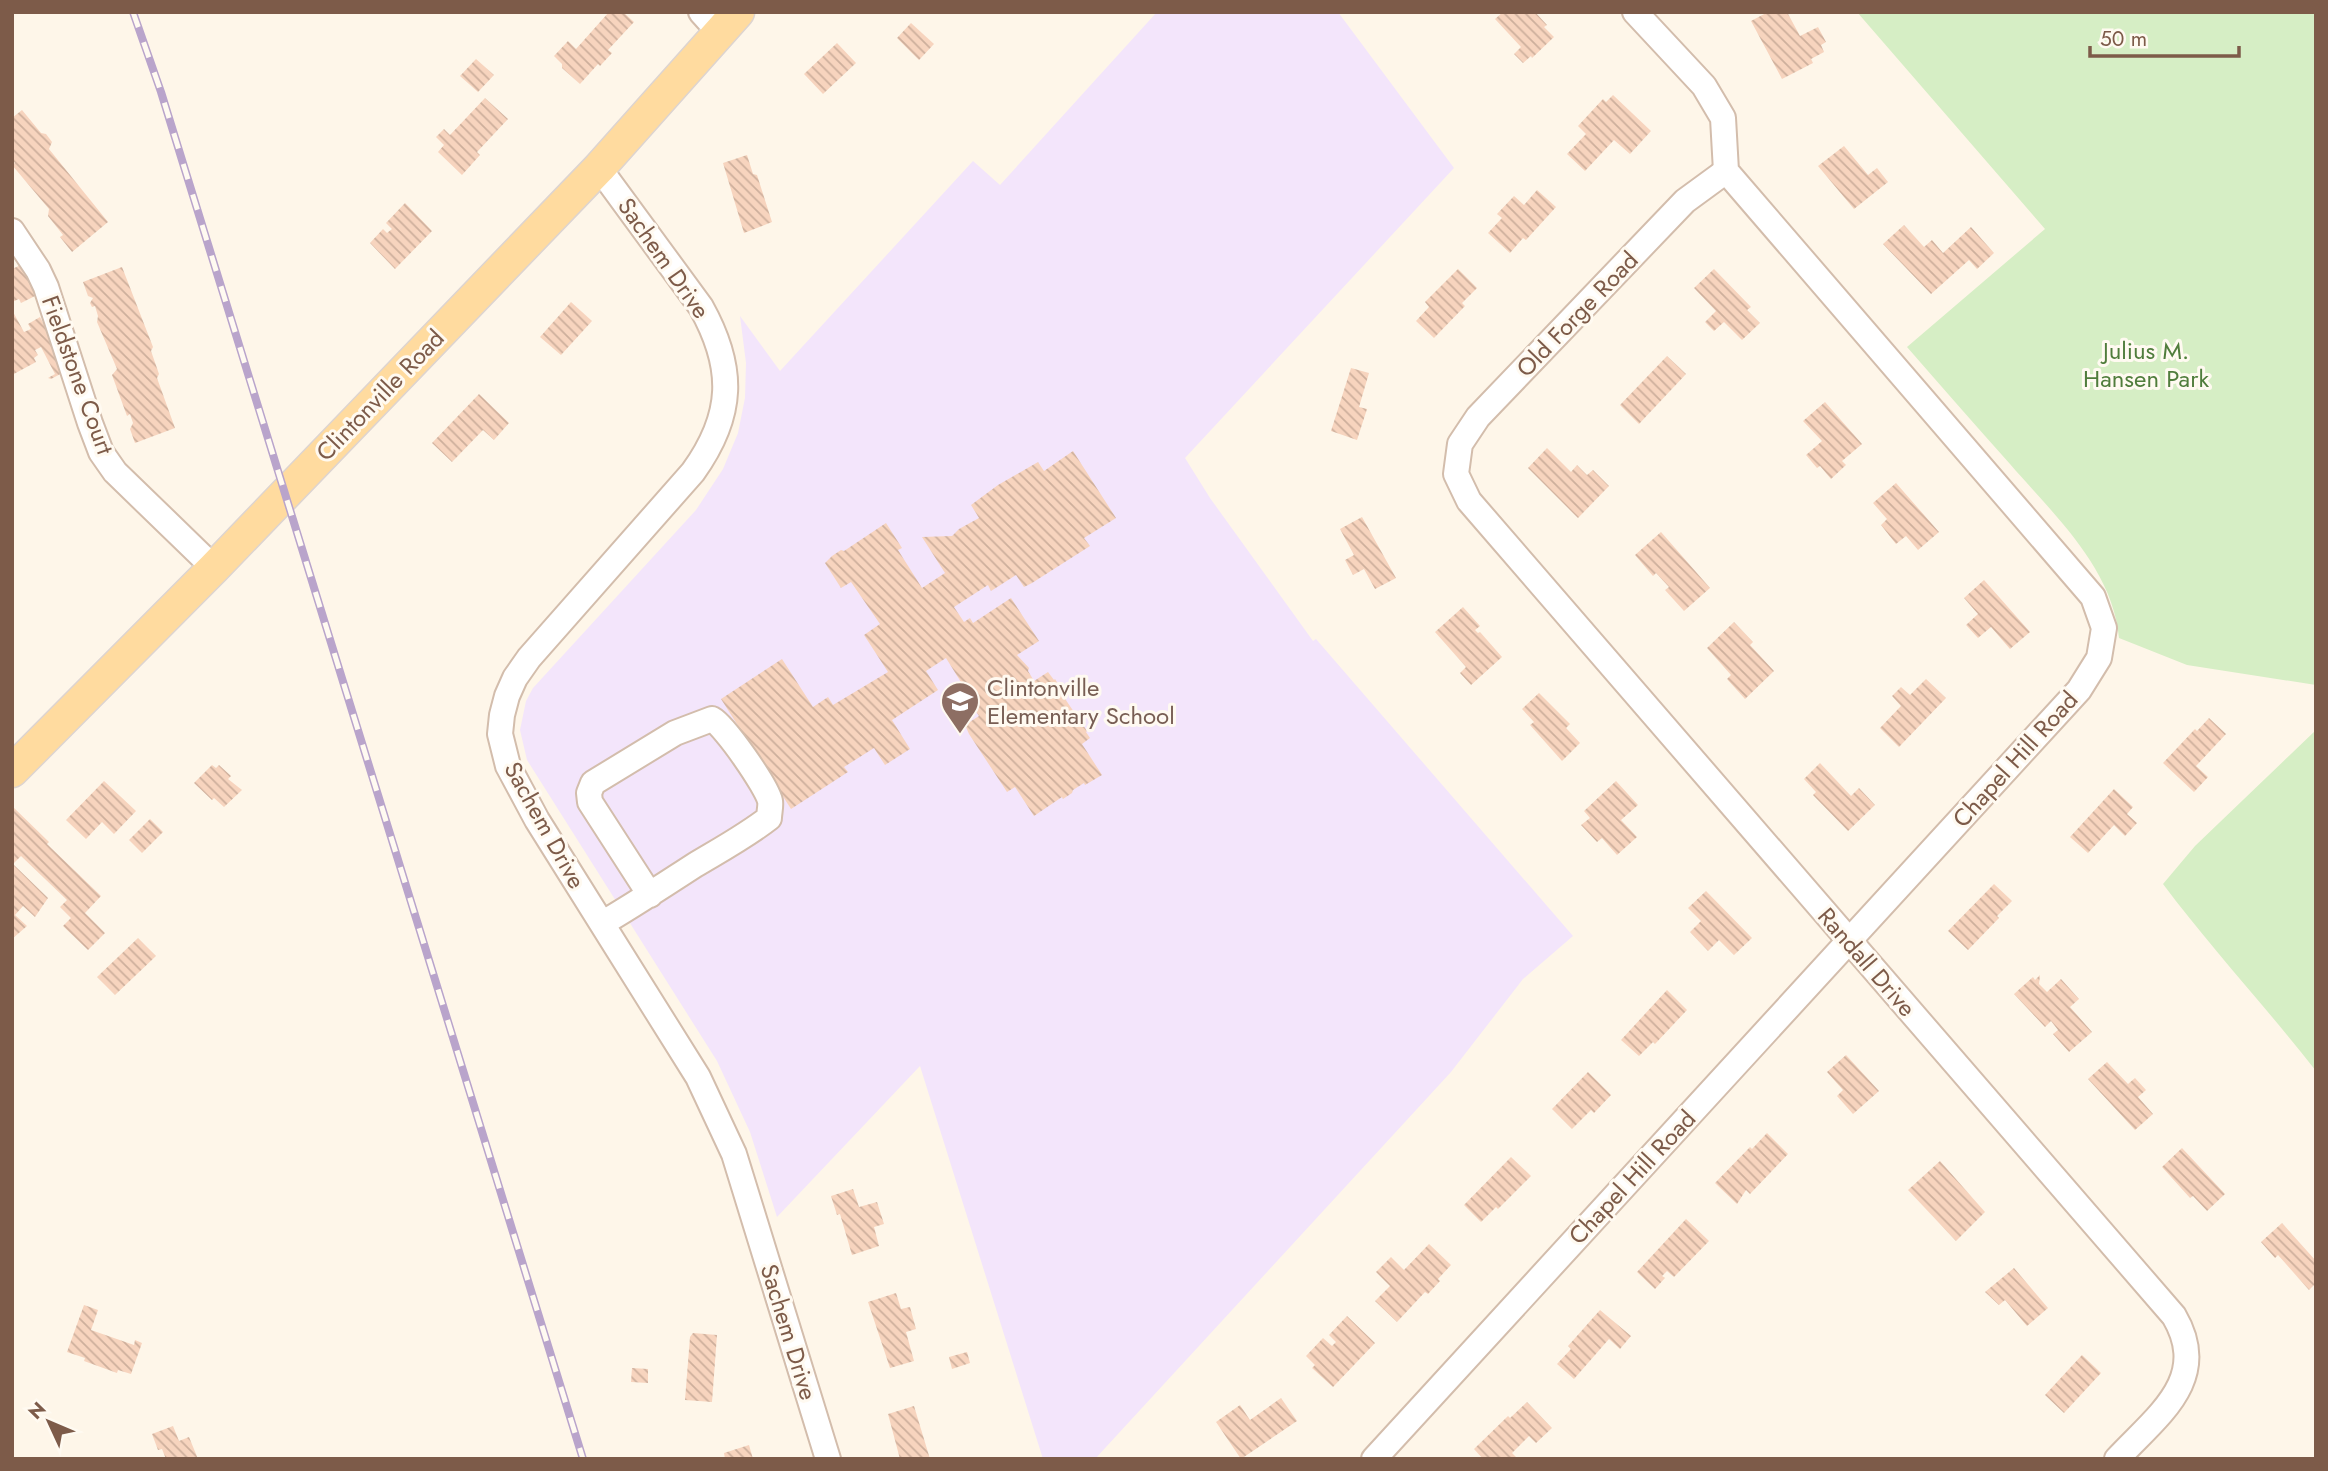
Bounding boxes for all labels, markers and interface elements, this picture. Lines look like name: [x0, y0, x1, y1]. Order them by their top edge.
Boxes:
scale bar: [2090, 14, 2239, 58]
text: 50 m: [2100, 24, 2147, 54]
street label: Sachem Drive: [609, 190, 719, 326]
street label: Old Forge Road: [1508, 243, 1646, 385]
street label: Fieldstone Court: [33, 291, 123, 459]
street label: Clintonville Road: [308, 321, 452, 469]
park label: Julius M. Hansen Park: [2083, 333, 2209, 396]
place label: Clintonville Elementary School: [987, 670, 1175, 733]
school or university icon: Clintonville Elementary School: [939, 680, 981, 735]
street label: Chapel Hill Road: [1944, 683, 2086, 835]
street label: Sachem Drive: [496, 755, 594, 895]
street label: Randall Drive: [1810, 900, 1924, 1024]
street label: Chapel Hill Road: [1560, 1102, 1704, 1252]
street label: Sachem Drive: [752, 1260, 826, 1404]
north arrow: [14, 1387, 84, 1457]
text: N: [22, 1396, 52, 1425]

